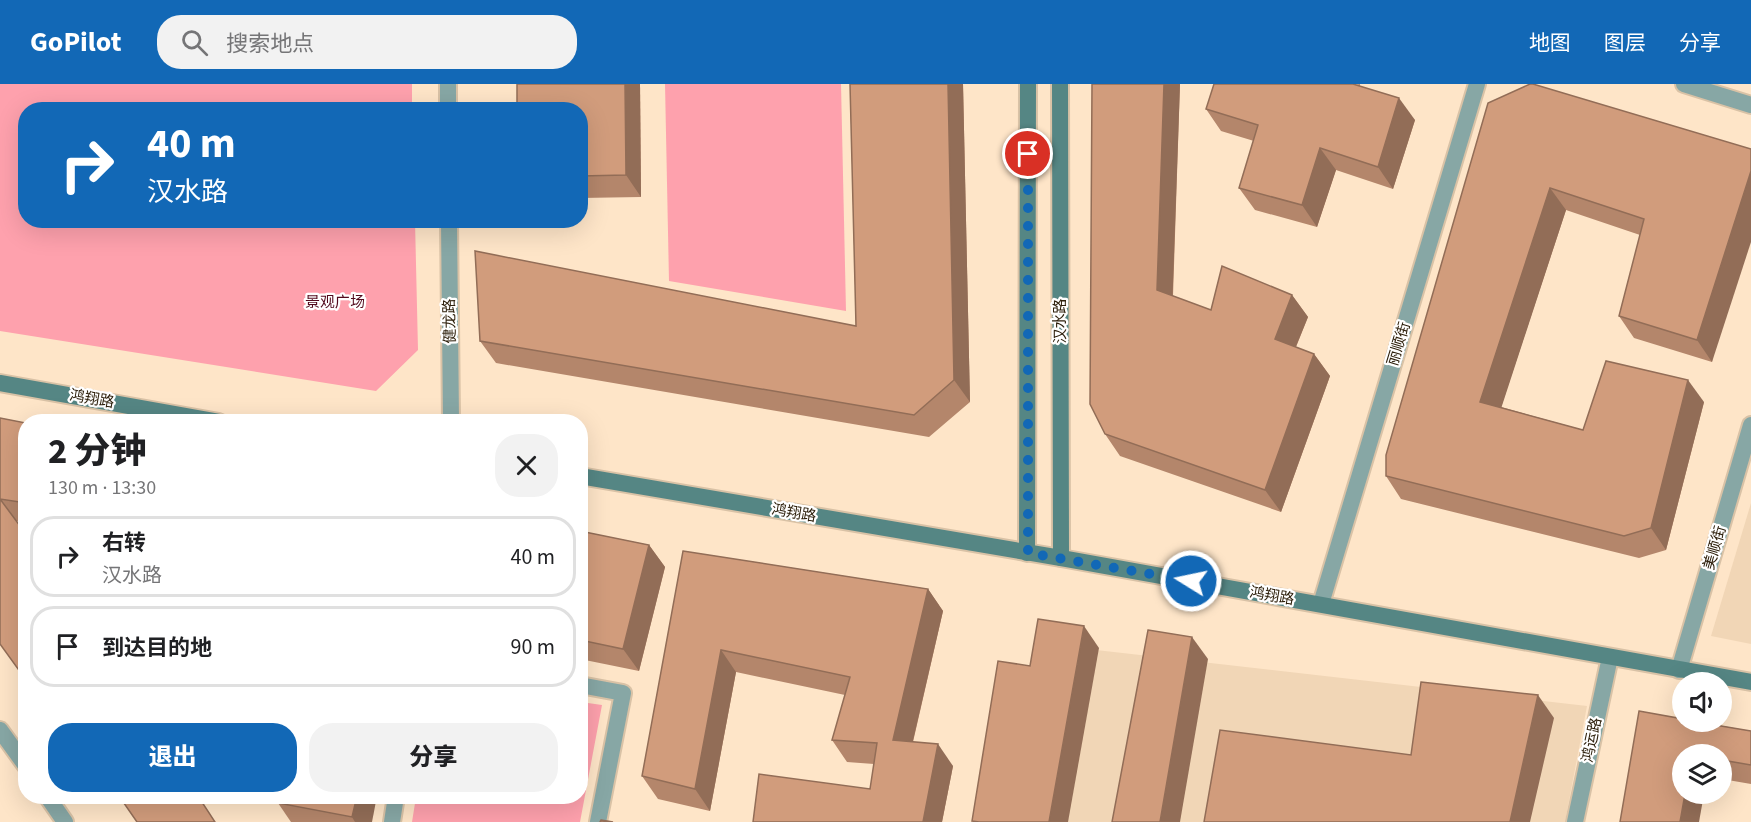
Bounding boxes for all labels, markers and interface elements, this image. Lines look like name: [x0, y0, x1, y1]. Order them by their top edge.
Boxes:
search box: [157, 15, 577, 69]
text: GoPilot: [30, 22, 121, 62]
icon: search: [178, 26, 211, 59]
text: 搜索地点: [226, 28, 314, 60]
text: 地图: [1529, 28, 1571, 58]
text: 图层: [1604, 28, 1646, 58]
text: 分享: [1679, 28, 1721, 58]
text: 40 m: [147, 114, 236, 174]
icon: right: [48, 126, 126, 204]
pin: [1002, 128, 1053, 179]
icon: arrive: [1011, 137, 1044, 170]
text: 汉水路: [147, 173, 228, 212]
park label: 景观广场: [305, 292, 365, 313]
street label: 健龙路: [439, 298, 461, 344]
street label: 汉水路: [1050, 298, 1071, 344]
street label: 丽顺街: [1382, 319, 1416, 369]
street label: 鸿翔路: [68, 385, 116, 413]
text: 2 分钟: [48, 426, 146, 477]
button: close: [495, 434, 558, 497]
text: 130 m · 13:30: [48, 474, 156, 502]
street label: 鸿翔路: [770, 499, 818, 527]
street label: 美顺街: [1699, 523, 1731, 573]
text: 右转: [102, 527, 146, 559]
icon: right: [51, 540, 84, 573]
text: 40 m: [510, 541, 555, 573]
position arrow: [1159, 549, 1223, 613]
text: 汉水路: [102, 562, 162, 590]
street label: 鸿翔路: [1248, 582, 1296, 610]
icon: arrive: [51, 630, 84, 663]
text: 90 m: [510, 631, 555, 663]
text: 到达目的地: [102, 632, 212, 664]
map controls: [1672, 672, 1732, 804]
button: sound: [1672, 672, 1732, 732]
street label: 鸿运路: [1577, 716, 1607, 764]
button: 退出: [48, 723, 297, 792]
button: 分享: [309, 723, 558, 792]
button: layers: [1672, 744, 1732, 804]

